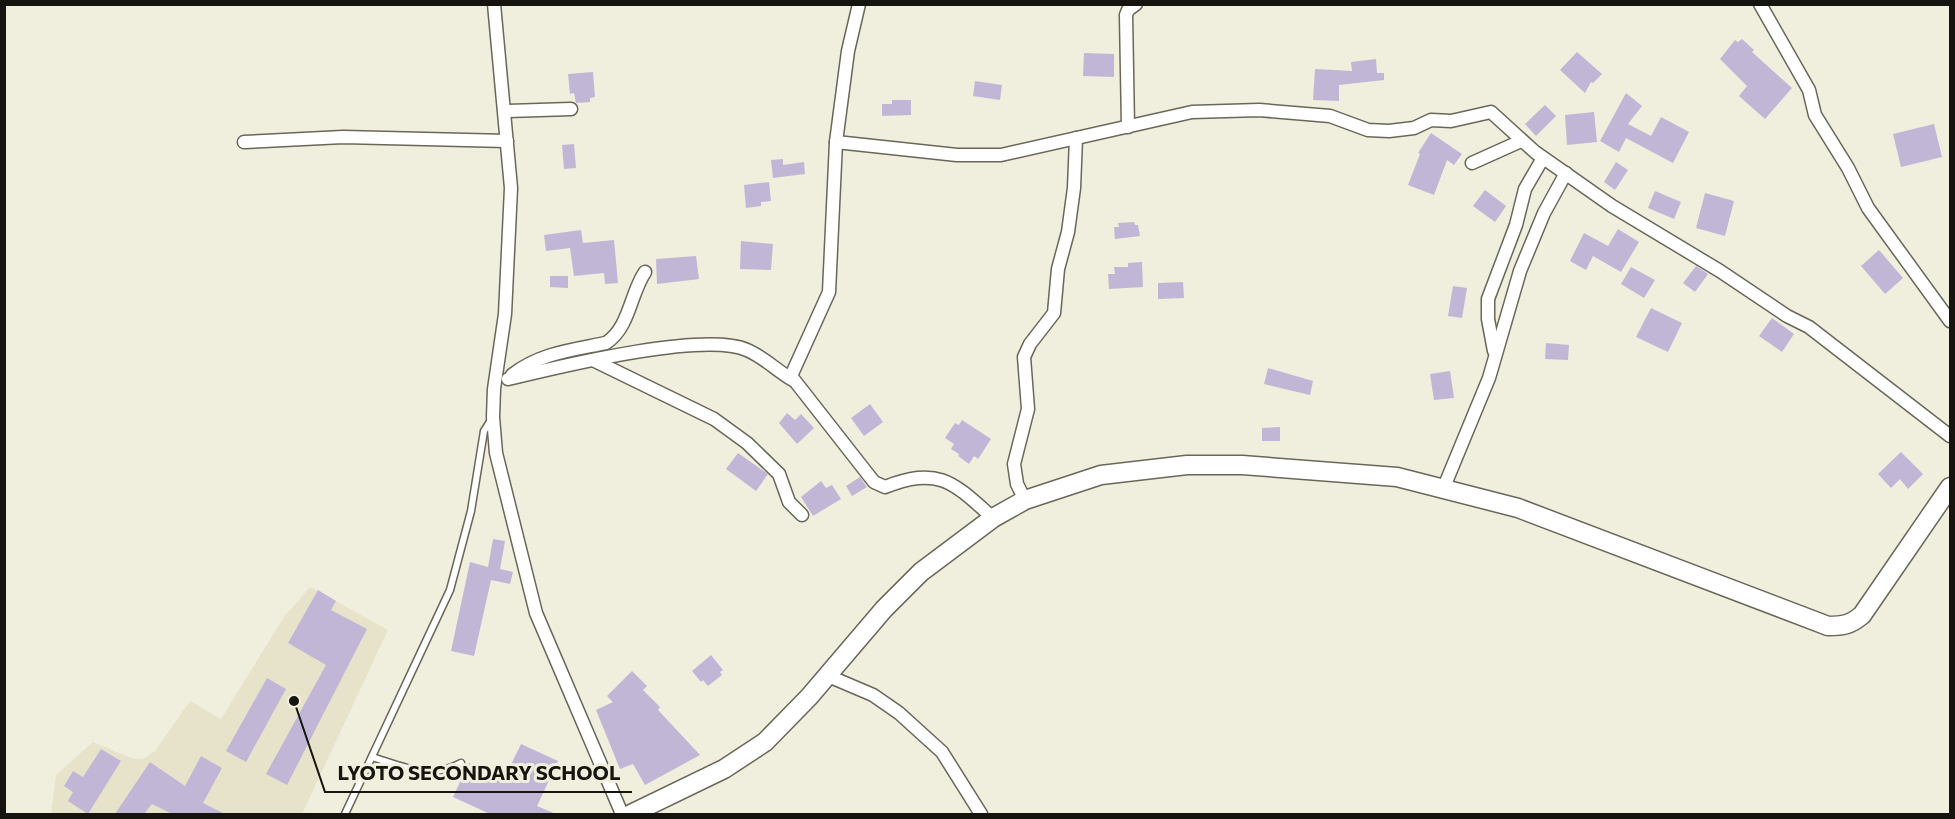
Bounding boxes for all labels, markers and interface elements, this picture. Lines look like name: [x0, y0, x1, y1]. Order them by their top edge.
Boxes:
callout: LYOTO SECONDARY SCHOOL: [325, 754, 632, 792]
text: LYOTO SECONDARY SCHOOL: [338, 760, 621, 784]

